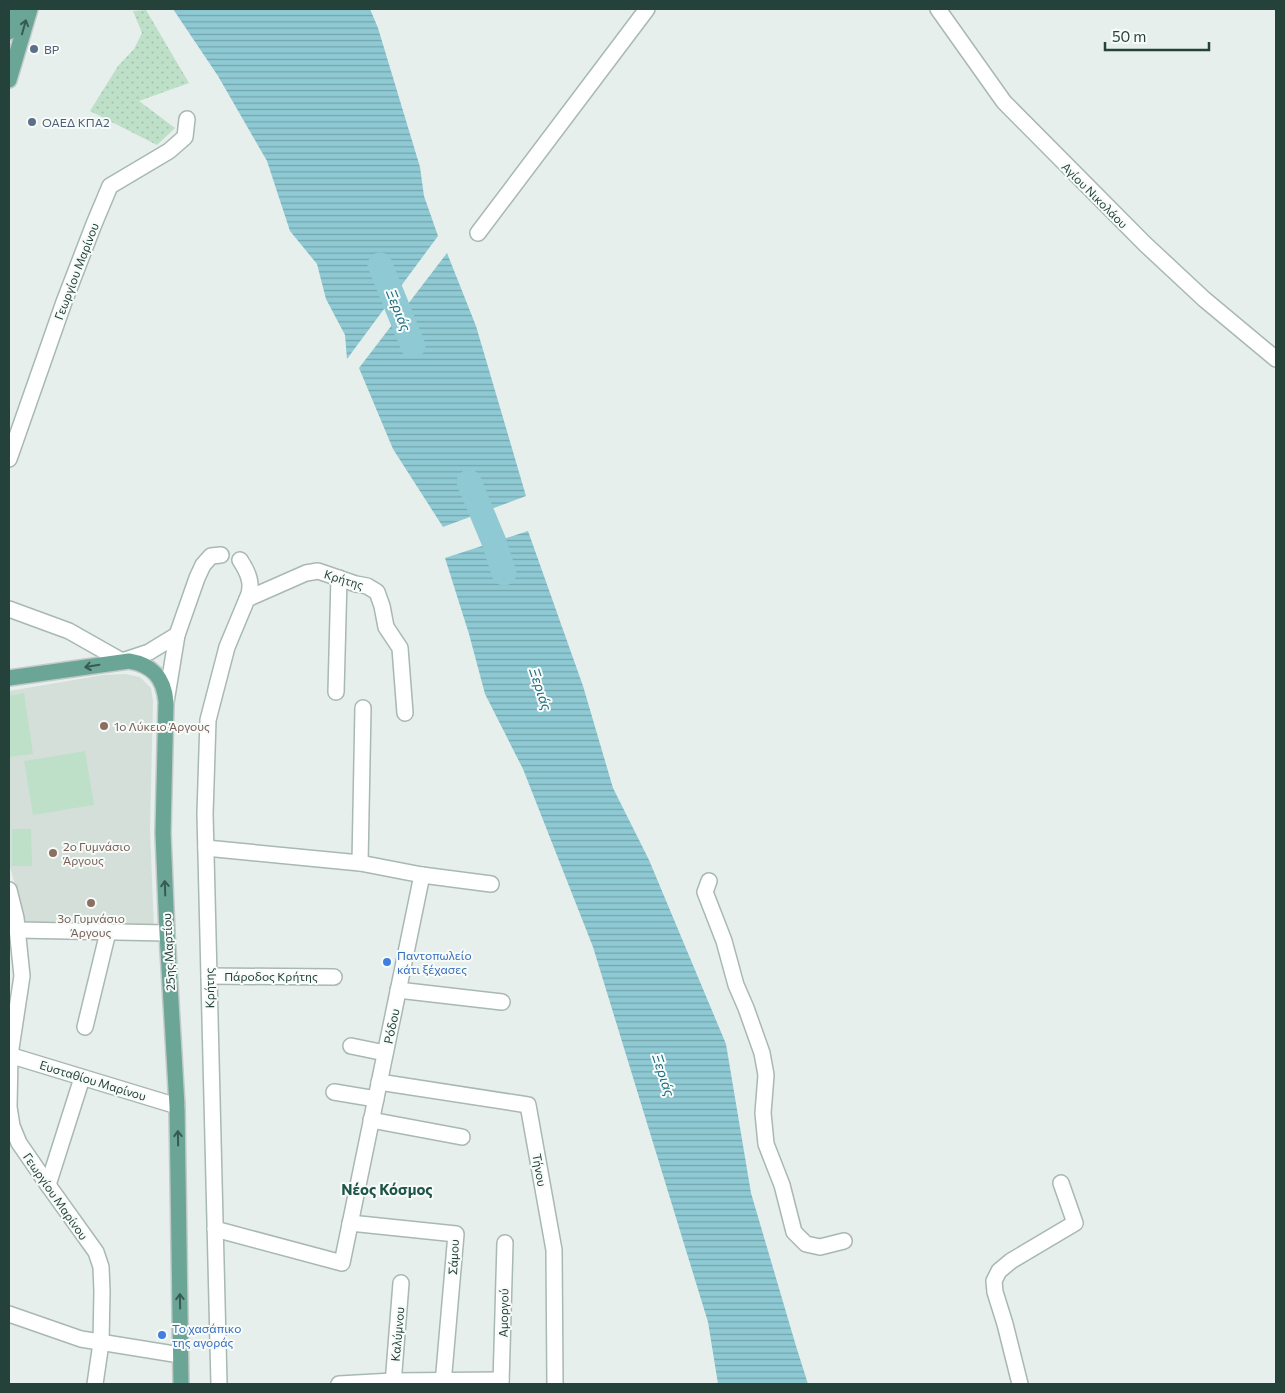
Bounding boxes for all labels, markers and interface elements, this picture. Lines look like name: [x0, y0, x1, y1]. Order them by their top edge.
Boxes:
one-way arrow: [20, 20, 30, 36]
scale bar: [1105, 20, 1209, 52]
text: 50 m: [1112, 27, 1146, 45]
place label: BP: [44, 42, 60, 56]
marker: BP: [28, 43, 40, 55]
place label: ΟΑΕΔ ΚΠΑ2: [42, 115, 110, 129]
marker: ΟΑΕΔ ΚΠΑ2: [26, 116, 38, 128]
street label: Αγίου Νικολάου: [1059, 159, 1131, 231]
street label: Γεωργίου Μαρίνου: [51, 220, 101, 321]
water label: Ξεριάς: [383, 286, 415, 334]
street label: Κρήτης: [323, 566, 366, 592]
one-way arrow: [85, 661, 101, 671]
water label: Ξεριάς: [526, 665, 556, 713]
place label: 1ο Λύκειο Άργους: [114, 719, 210, 733]
marker: 1ο Λύκειο Άργους: [98, 720, 110, 732]
place label: 2ο Γυμνάσιο Άργους: [62, 839, 130, 867]
marker: 2ο Γυμνάσιο Άργους: [47, 847, 59, 859]
one-way arrow: [160, 881, 170, 897]
marker: 3ο Γυμνάσιο Άργους: [85, 897, 97, 909]
place label: 3ο Γυμνάσιο Άργους: [57, 911, 125, 939]
street label: 25ης Μαρτίου: [159, 913, 177, 991]
place label: Παντοπωλείο κάτι ξέχασες: [397, 948, 472, 976]
marker: Παντοπωλείο κάτι ξέχασες: [381, 956, 393, 968]
street label: Κρήτης: [202, 968, 216, 1008]
street label: Πάροδος Κρήτης: [224, 969, 318, 983]
street label: Ρόδου: [380, 1007, 402, 1045]
water label: Ξεριάς: [649, 1051, 679, 1099]
street label: Ευσταθίου Μαρίνου: [38, 1057, 148, 1103]
one-way arrow: [173, 1130, 183, 1146]
street label: Γεωργίου Μαρίνου: [21, 1150, 91, 1242]
street label: Τήνου: [530, 1152, 550, 1188]
district label: Νέος Κόσμος: [341, 1180, 433, 1198]
street label: Σάμου: [445, 1239, 461, 1275]
street label: Αμοργού: [496, 1288, 510, 1338]
one-way arrow: [175, 1293, 185, 1309]
street label: Καλύμνου: [388, 1306, 406, 1362]
place label: Το χασάπικο της αγοράς: [172, 1321, 241, 1349]
marker: Το χασάπικο της αγοράς: [156, 1329, 168, 1341]

